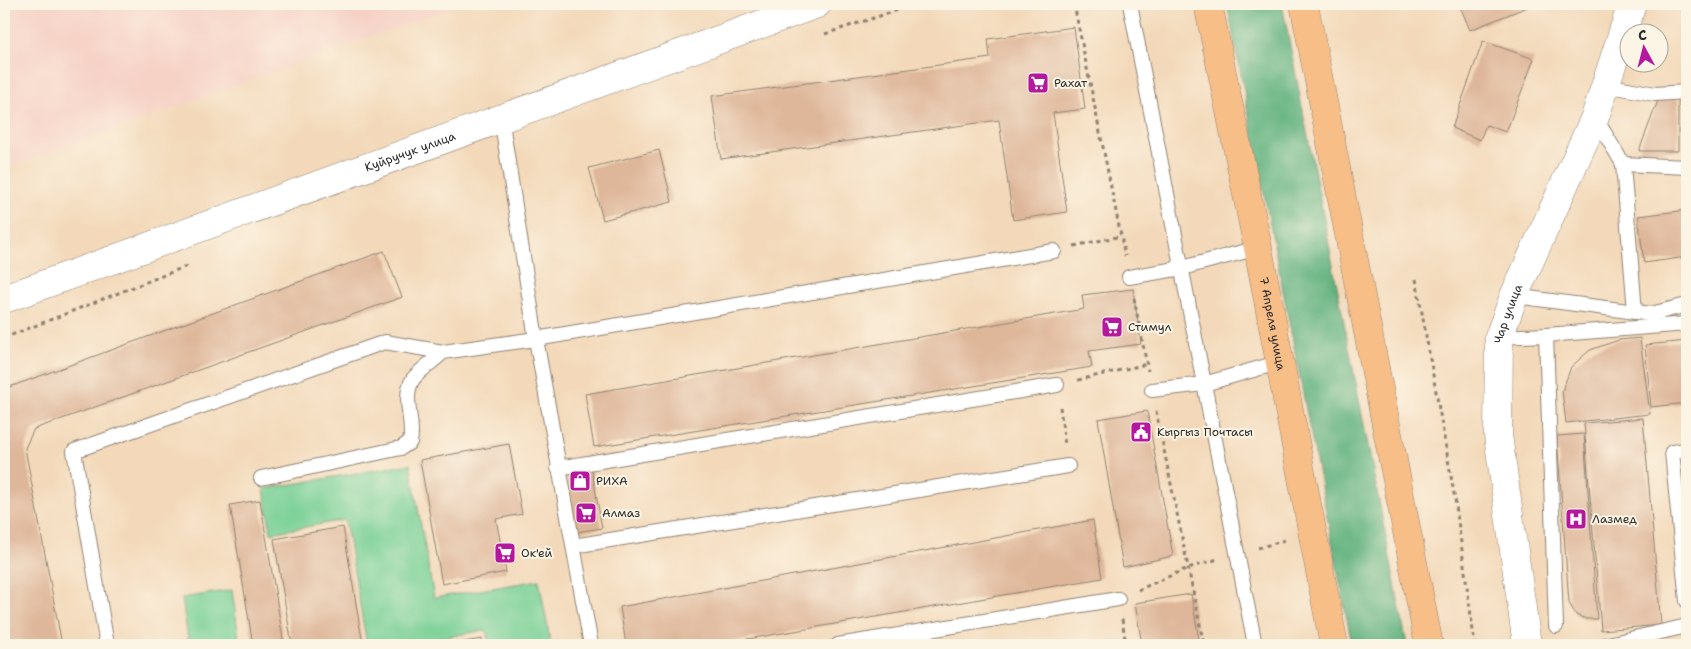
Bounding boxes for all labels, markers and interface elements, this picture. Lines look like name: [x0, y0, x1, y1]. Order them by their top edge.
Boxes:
north arrow: [1618, 22, 1668, 72]
text: С: [1637, 26, 1648, 45]
supermarket icon: Рахат: [1026, 71, 1050, 95]
place label: Рахат: [1054, 75, 1088, 91]
street label: Куйручук улица: [363, 128, 458, 175]
street label: 7 Апреля улица: [1256, 275, 1289, 372]
street label: Чар улица: [1491, 281, 1527, 343]
supermarket icon: Стимул: [1100, 315, 1124, 339]
place label: Стимул: [1128, 319, 1172, 335]
public building icon: Кыргыз Почтасы: [1129, 420, 1153, 444]
place label: Кыргыз Почтасы: [1157, 424, 1253, 440]
shop icon: РИХА: [568, 469, 592, 493]
place label: РИХА: [596, 473, 628, 489]
supermarket icon: Алмаз: [574, 501, 598, 525]
place label: Алмаз: [602, 505, 640, 521]
hospital icon: Лазмед: [1564, 507, 1588, 531]
place label: Лазмед: [1592, 511, 1637, 527]
supermarket icon: Ок'ей: [493, 541, 517, 565]
place label: Ок'ей: [521, 545, 553, 561]

